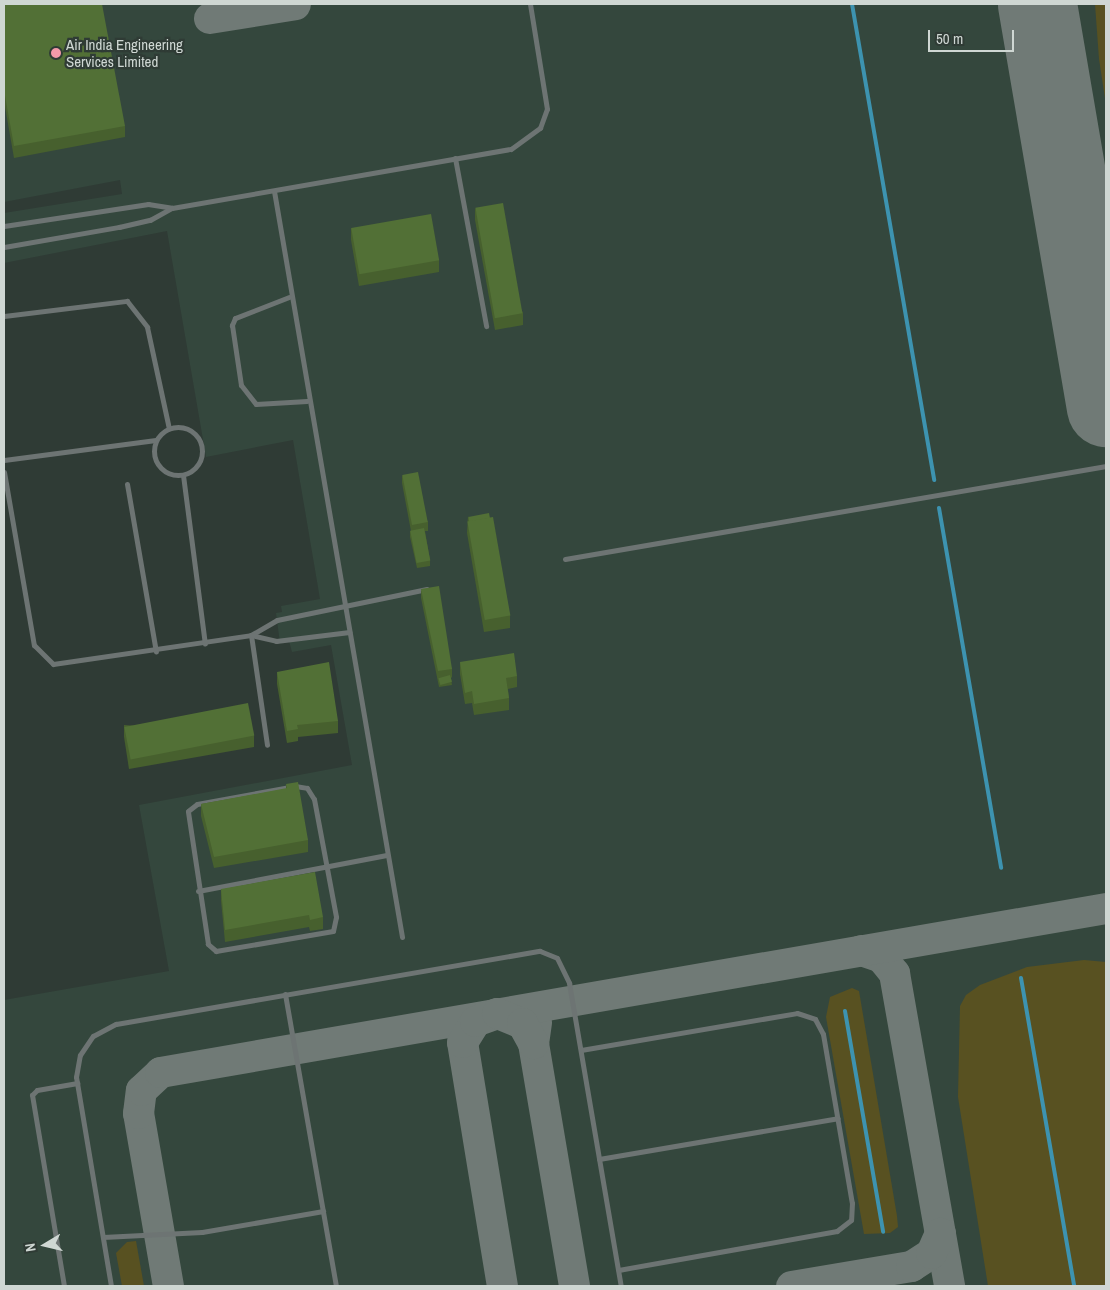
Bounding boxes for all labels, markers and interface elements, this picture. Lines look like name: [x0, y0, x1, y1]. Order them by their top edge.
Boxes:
scale bar: [930, 20, 1016, 52]
text: 50 m: [936, 28, 963, 49]
place label: Air India Engineering Services Limited: [66, 35, 183, 70]
marker: Air India Engineering Services Limited: [50, 47, 62, 59]
north arrow: [20, 1220, 70, 1270]
text: N: [21, 1242, 40, 1253]

